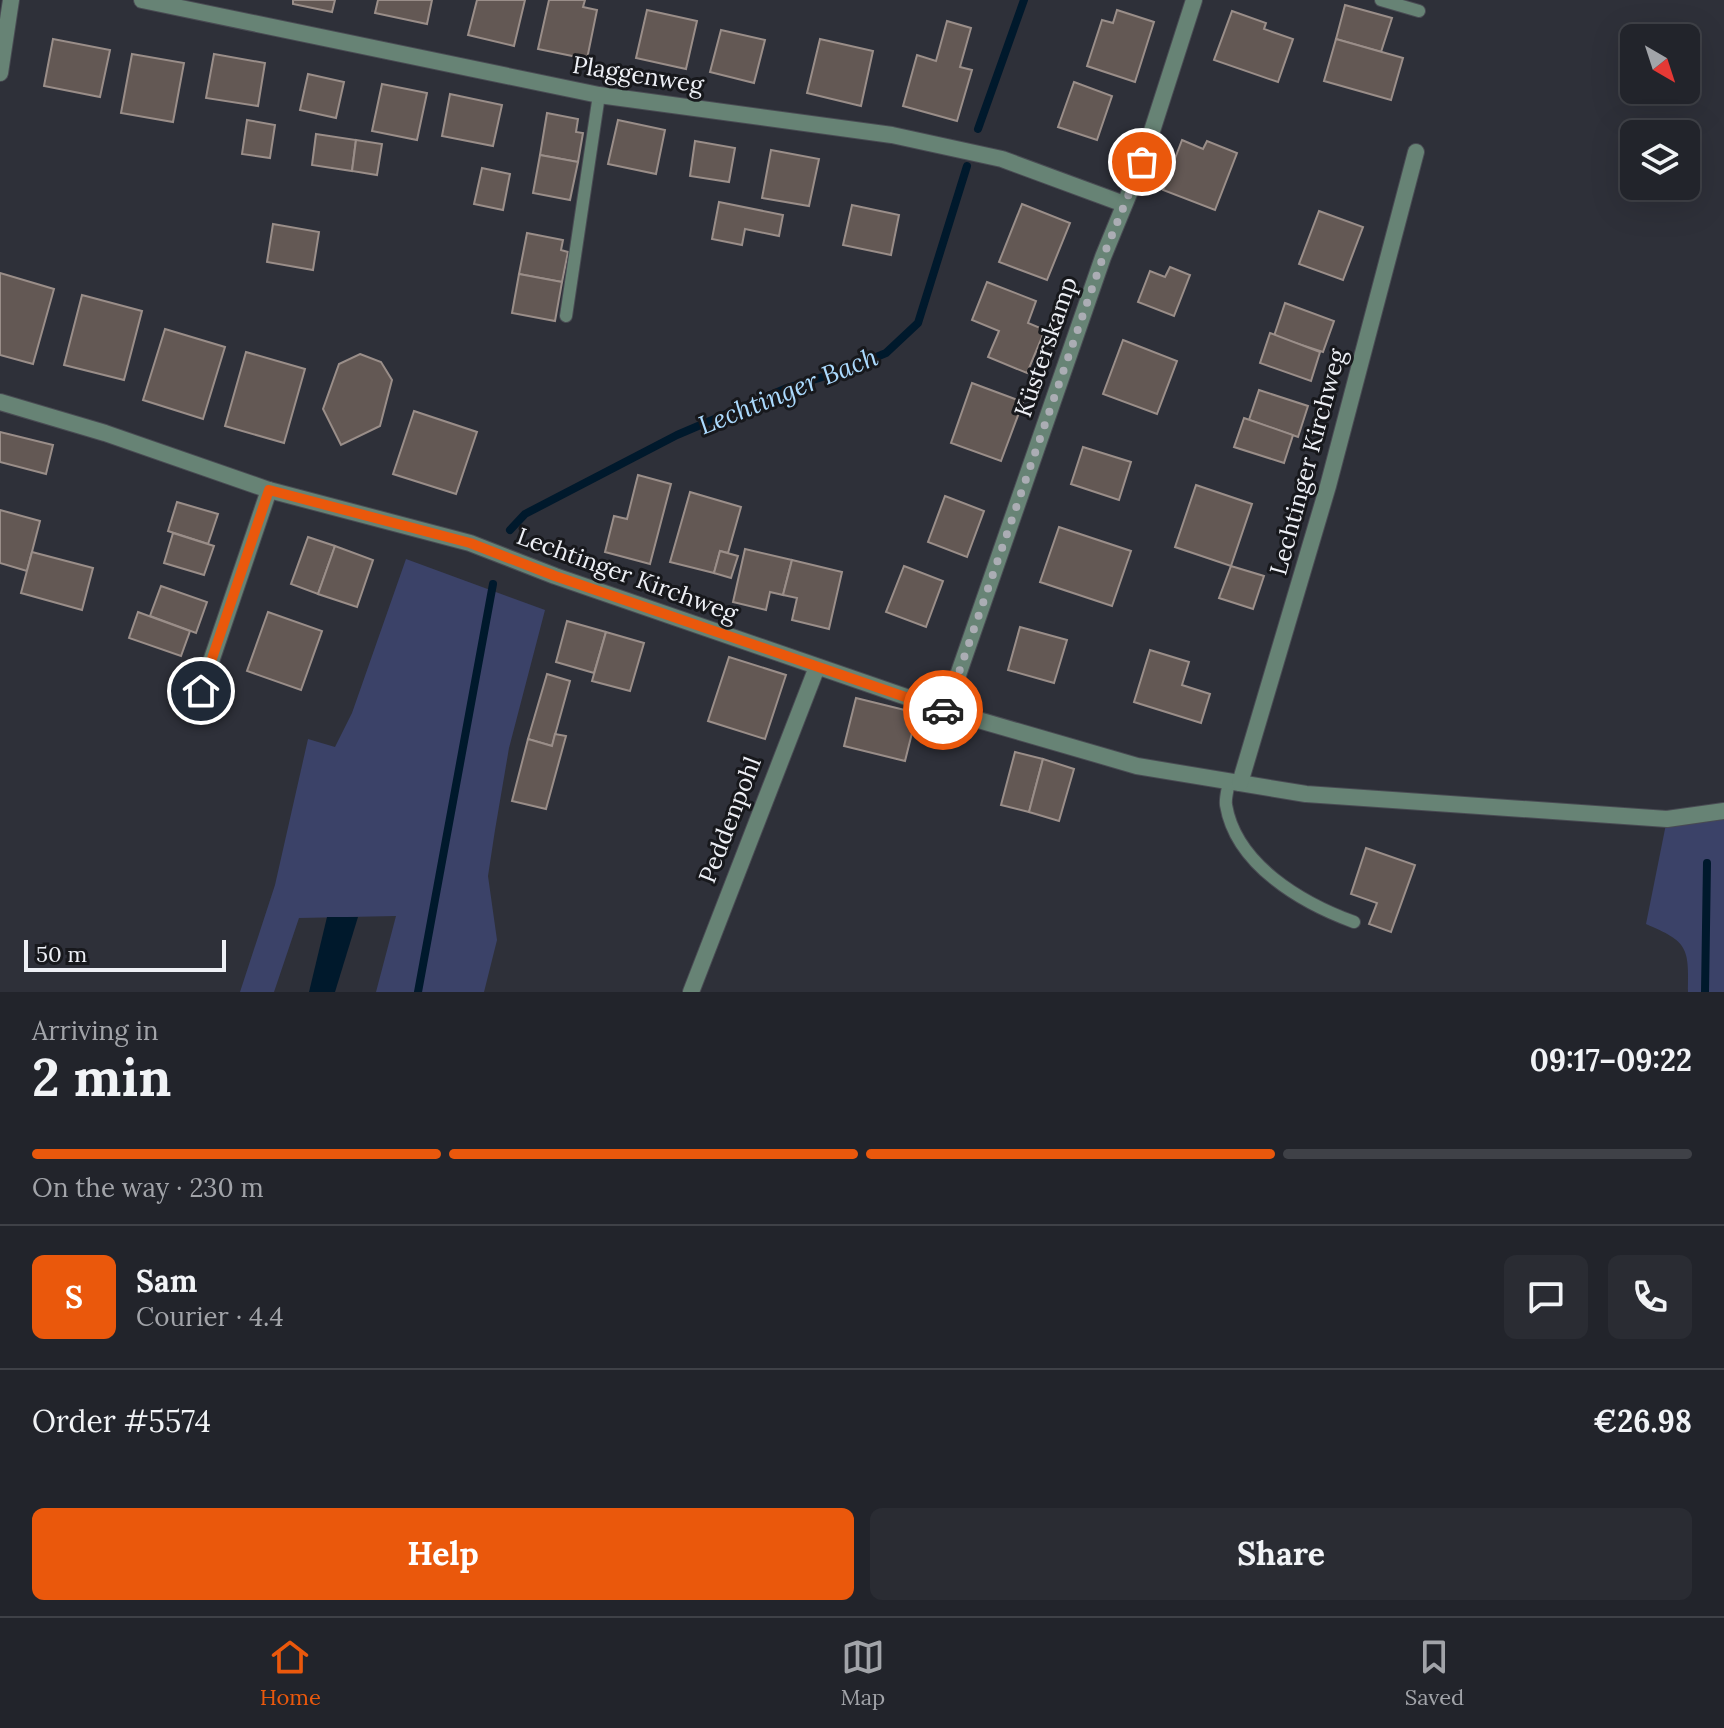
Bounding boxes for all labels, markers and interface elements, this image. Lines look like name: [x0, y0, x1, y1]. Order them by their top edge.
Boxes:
north arrow: [1620, 24, 1700, 104]
map controls: [1620, 24, 1700, 200]
street label: Plaggenweg: [570, 49, 706, 100]
button: layers: [1620, 120, 1700, 200]
pin: [1108, 128, 1176, 196]
icon: bag: [1120, 140, 1164, 184]
street label: Küsterskamp: [1007, 273, 1084, 421]
water label: Lechtinger Bach: [693, 340, 882, 442]
street label: Lechtinger Kirchweg: [1262, 345, 1353, 578]
street label: Lechtinger Kirchweg: [513, 520, 743, 629]
pin: [167, 657, 235, 725]
icon: home: [179, 669, 223, 713]
courier: [903, 670, 983, 750]
icon: car: [921, 688, 965, 732]
street label: Peddenpohl: [691, 752, 768, 887]
scale bar: [24, 936, 226, 972]
text: 50 m: [36, 940, 87, 968]
text: Arriving in: [32, 1014, 159, 1047]
text: 09:17–09:22: [1530, 1041, 1692, 1079]
text: 2 min: [32, 1044, 171, 1110]
text: On the way · 230 m: [32, 1171, 264, 1204]
button: chat: [1504, 1255, 1588, 1339]
button: phone: [1608, 1255, 1692, 1339]
text: Sam: [136, 1262, 197, 1300]
text: S: [65, 1278, 83, 1316]
text: Courier · 4.4: [136, 1300, 284, 1333]
text: Order #5574: [32, 1402, 211, 1440]
text: €26.98: [1593, 1402, 1692, 1440]
button: Help: [32, 1508, 854, 1600]
button: Share: [870, 1508, 1692, 1600]
tab: Home: [260, 1635, 321, 1711]
tab: Map: [840, 1635, 885, 1711]
tab: Saved: [1405, 1635, 1464, 1711]

